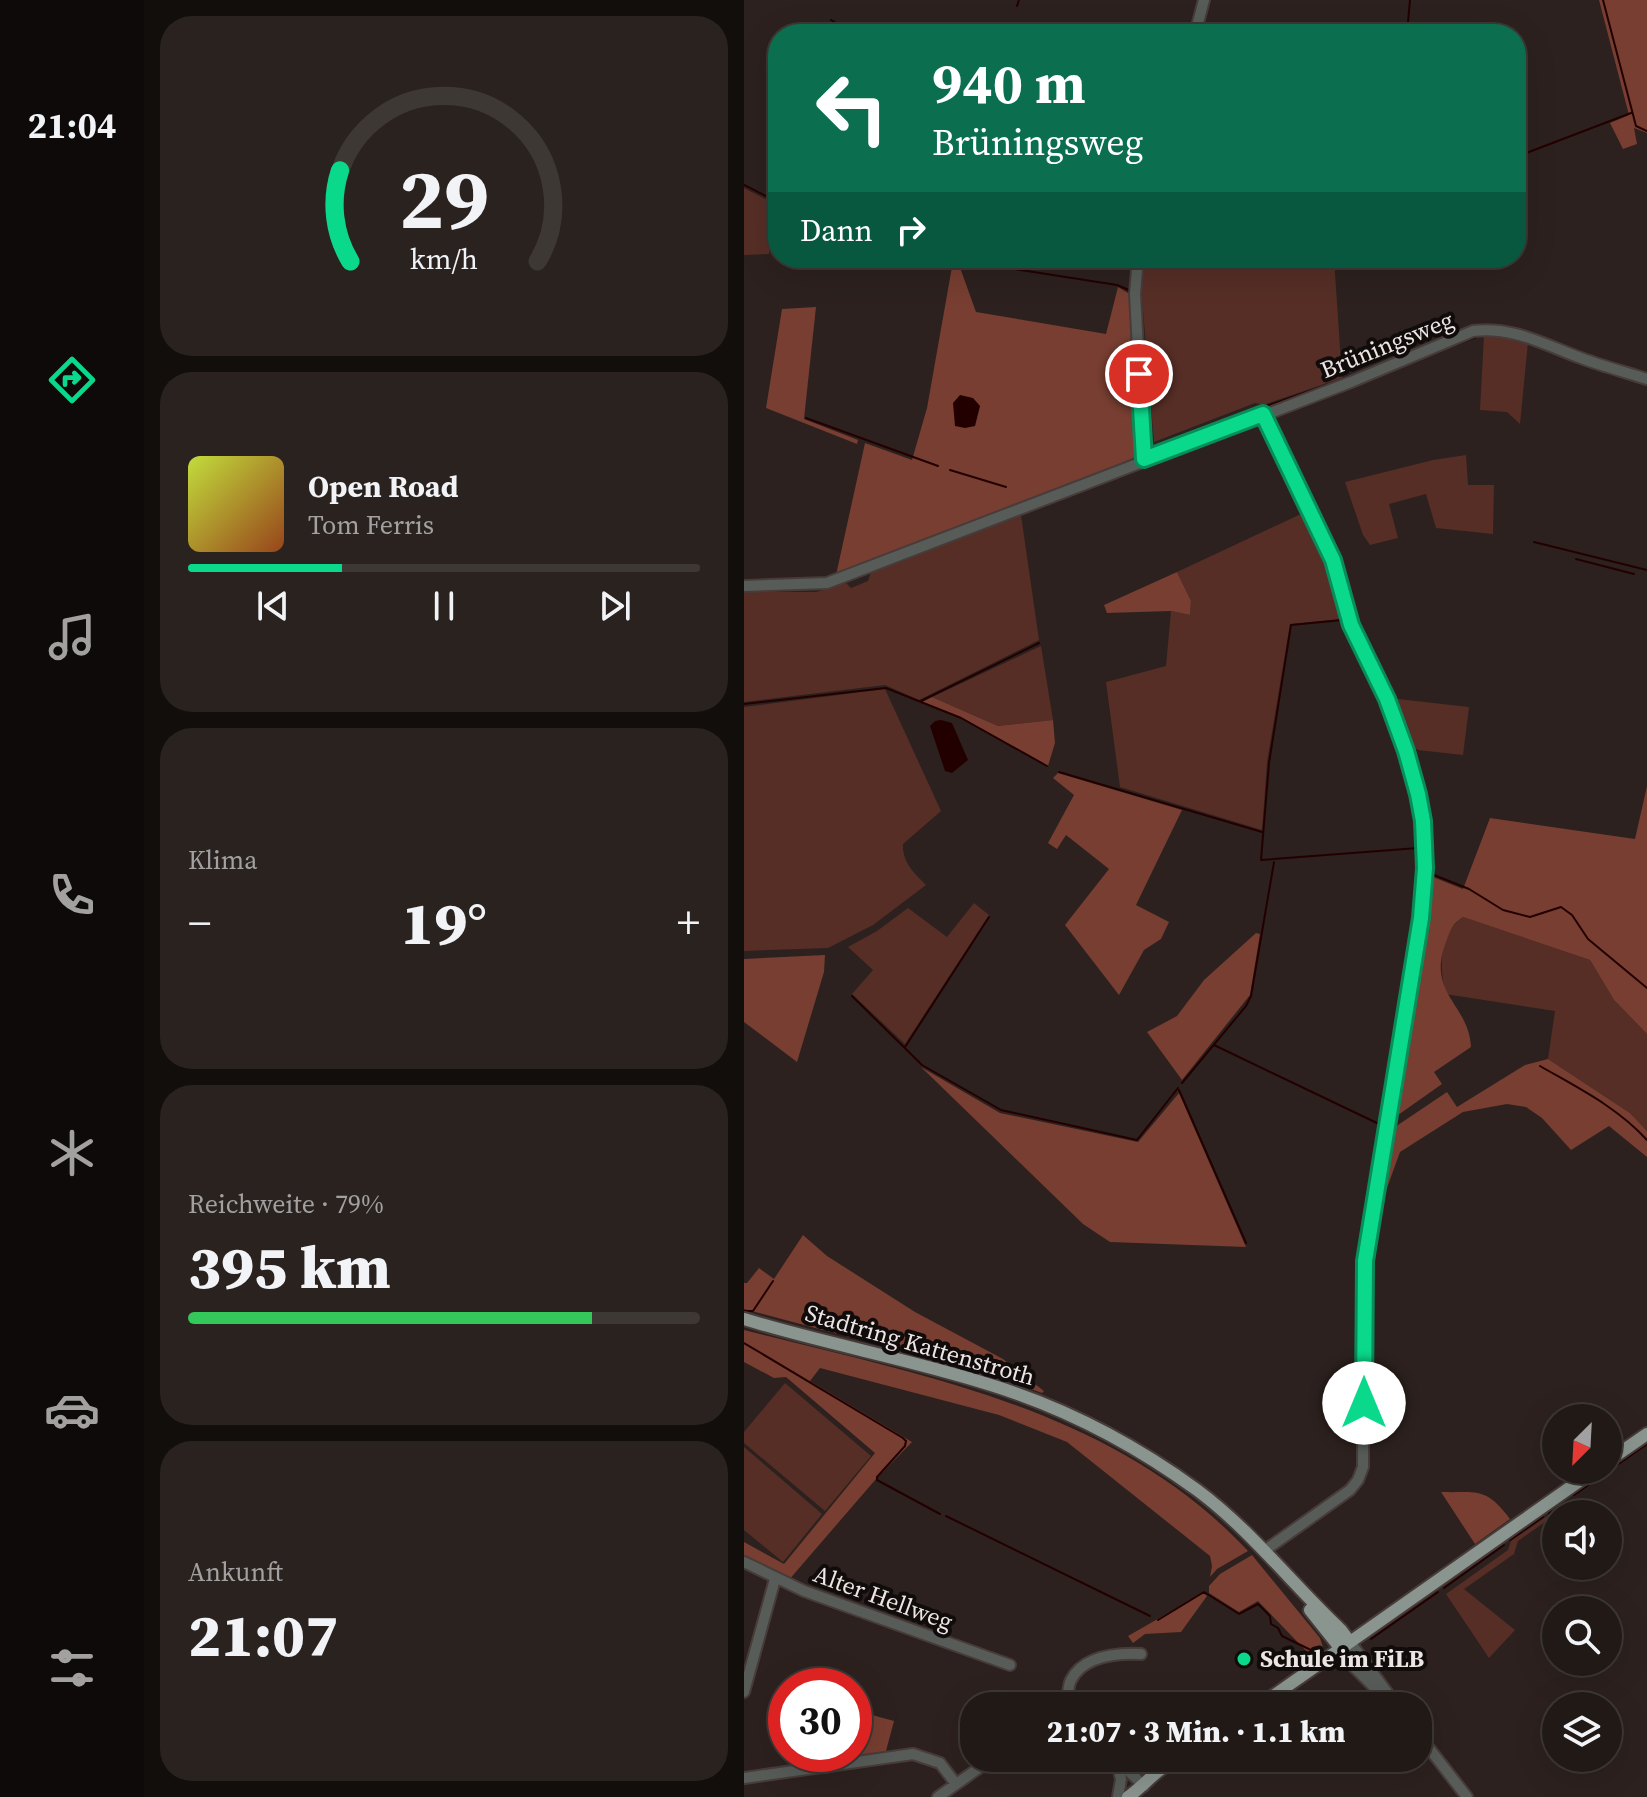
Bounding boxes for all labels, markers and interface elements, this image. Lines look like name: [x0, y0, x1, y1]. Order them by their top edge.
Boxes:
text: 940 m: [932, 45, 1086, 122]
icon: left: [800, 56, 904, 160]
text: 21:04: [28, 101, 116, 150]
text: Brüningsweg: [932, 118, 1143, 167]
text: 29: [399, 142, 489, 256]
icon: right: [889, 208, 933, 252]
text: Dann: [800, 210, 873, 251]
text: km/h: [410, 239, 478, 279]
street label: Brüningsweg: [1315, 303, 1458, 386]
pin: [1105, 340, 1173, 408]
icon: directions: [44, 352, 100, 408]
icon: arrive: [1117, 352, 1161, 396]
text: Open Road: [308, 466, 459, 507]
text: Tom Ferris: [308, 507, 434, 543]
icon: previous: [251, 584, 295, 628]
icon: pause: [422, 584, 466, 628]
icon: next: [593, 584, 637, 628]
icon: music: [44, 609, 100, 665]
text: Klima: [188, 842, 258, 878]
icon: phone: [44, 867, 100, 923]
text: 19°: [401, 882, 487, 964]
text: −: [188, 892, 211, 953]
text: +: [677, 892, 700, 953]
icon: climate: [44, 1125, 100, 1181]
text: Reichweite · 79%: [188, 1186, 384, 1222]
text: 395 km: [188, 1226, 391, 1308]
street label: Stadtring Kattenstroth: [802, 1296, 1039, 1393]
position arrow: [1322, 1361, 1406, 1445]
icon: car: [44, 1382, 100, 1438]
north arrow: [1542, 1404, 1622, 1484]
map controls: [1542, 1404, 1622, 1772]
button: sound: [1542, 1500, 1622, 1580]
text: Ankunft: [188, 1554, 283, 1590]
street label: Alter Hellweg: [809, 1557, 957, 1638]
text: 21:07: [188, 1594, 338, 1676]
button: search: [1542, 1596, 1622, 1676]
icon: filters: [44, 1640, 100, 1696]
place label: Schule im FiLB: [1260, 1642, 1425, 1675]
marker: Schule im FiLB: [1235, 1650, 1253, 1668]
speed limit sign: 30: [768, 1668, 872, 1772]
button: layers: [1542, 1692, 1622, 1772]
text: 21:07 · 3 Min. · 1.1 km: [1047, 1711, 1345, 1752]

